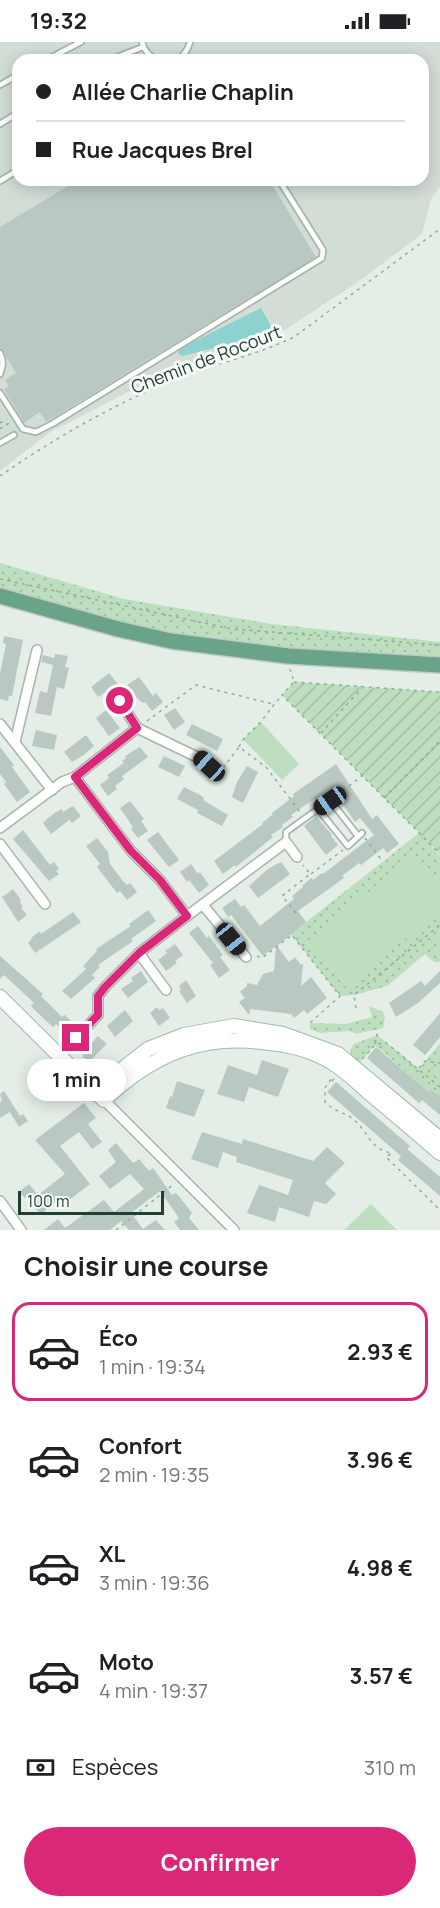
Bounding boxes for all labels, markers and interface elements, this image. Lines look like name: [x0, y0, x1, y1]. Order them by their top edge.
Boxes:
text: 19:32: [30, 6, 87, 36]
text: Allée Charlie Chaplin: [72, 77, 294, 107]
text: Rue Jacques Brel: [72, 135, 253, 165]
street label: Chemin de Rocourt: [127, 319, 285, 399]
route start: [106, 687, 133, 714]
car: [190, 747, 228, 785]
car: [310, 783, 350, 819]
car: [213, 919, 249, 959]
route end: [62, 1024, 89, 1051]
callout: 1 min: [26, 1059, 125, 1101]
text: 1 min: [52, 1066, 101, 1093]
scale bar: [18, 1188, 164, 1216]
text: 100 m: [27, 1190, 70, 1212]
text: Choisir une course: [24, 1247, 268, 1284]
text: Éco: [99, 1323, 138, 1353]
icon: car: [27, 1325, 81, 1379]
text: 2.93 €: [347, 1337, 413, 1367]
text: 1 min · 19:34: [99, 1353, 206, 1380]
text: Confort: [99, 1431, 182, 1461]
icon: car: [27, 1433, 81, 1487]
text: 3.96 €: [347, 1445, 413, 1475]
text: 2 min · 19:35: [99, 1461, 209, 1488]
text: XL: [99, 1539, 125, 1569]
icon: car: [27, 1541, 81, 1595]
text: 4.98 €: [347, 1553, 413, 1583]
text: 3 min · 19:36: [99, 1569, 210, 1596]
text: Moto: [99, 1647, 154, 1677]
icon: car: [27, 1649, 81, 1703]
text: 3.57 €: [349, 1661, 413, 1691]
text: 4 min · 19:37: [99, 1677, 208, 1704]
icon: cash: [24, 1751, 57, 1784]
text: Espèces: [72, 1752, 158, 1782]
text: 310 m: [364, 1754, 416, 1781]
button: Confirmer: [24, 1827, 416, 1896]

